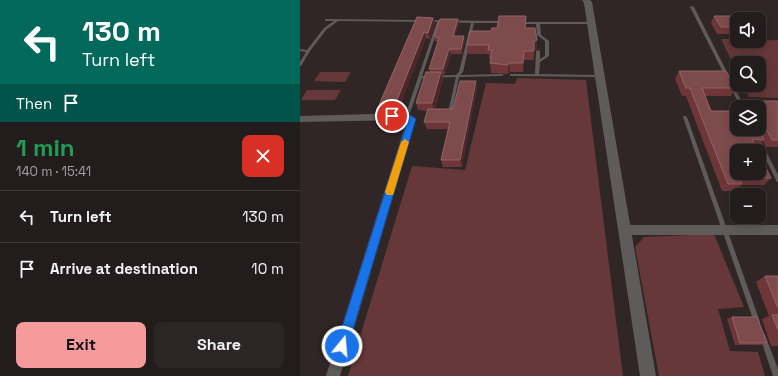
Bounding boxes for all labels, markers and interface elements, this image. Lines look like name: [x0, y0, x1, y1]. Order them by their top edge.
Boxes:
map controls: [730, 12, 766, 224]
button: sound: [730, 12, 766, 48]
text: 130 m: [82, 13, 161, 49]
icon: left: [16, 16, 68, 68]
text: Turn left: [82, 48, 155, 71]
button: search: [730, 56, 766, 92]
icon: arrive: [60, 92, 82, 114]
text: Then: [16, 94, 52, 113]
pin: [375, 99, 409, 133]
button: layers: [730, 100, 766, 136]
icon: arrive: [381, 105, 403, 127]
text: 1 min: [16, 132, 75, 163]
button: close: [242, 135, 284, 177]
button: +: [730, 144, 766, 180]
text: 140 m · 15:41: [16, 163, 91, 180]
button: −: [730, 188, 766, 224]
icon: left: [16, 206, 38, 228]
text: Turn left: [50, 207, 112, 226]
text: 130 m: [242, 207, 284, 226]
icon: arrive: [16, 258, 38, 280]
text: Arrive at destination: [50, 259, 198, 278]
text: 10 m: [251, 259, 284, 278]
button: Exit: [16, 322, 146, 368]
button: Share: [154, 322, 284, 368]
position arrow: [321, 325, 363, 367]

